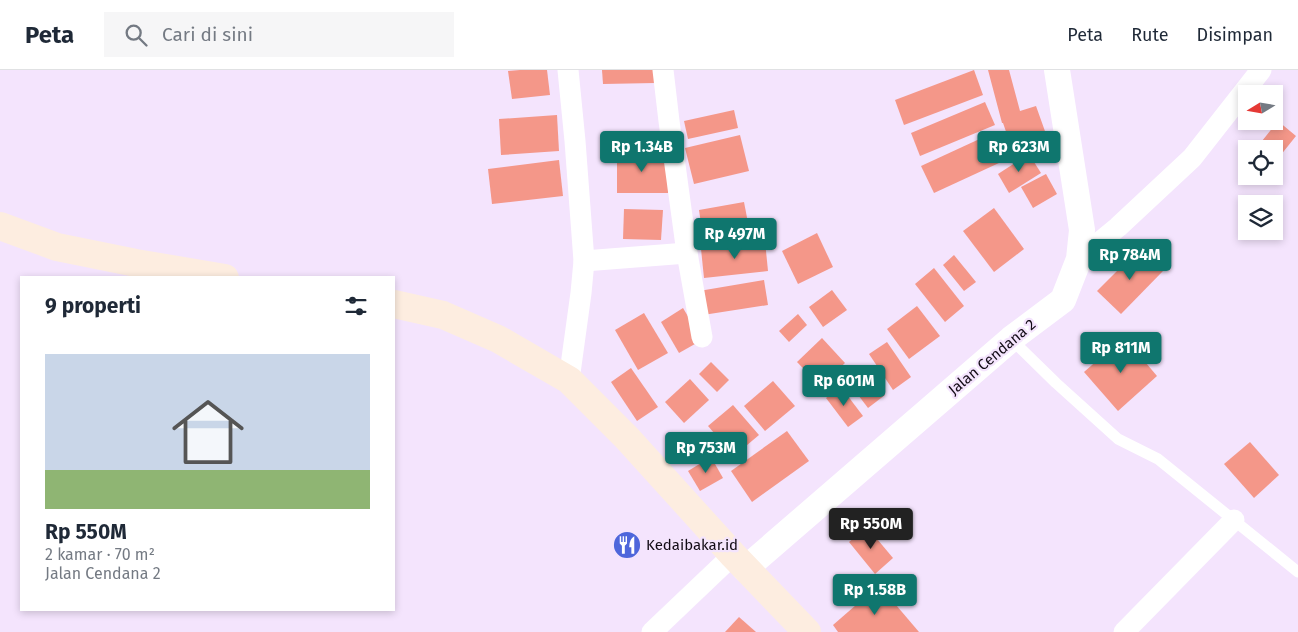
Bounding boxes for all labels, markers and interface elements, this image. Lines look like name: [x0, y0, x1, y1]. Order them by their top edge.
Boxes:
search box: [104, 12, 454, 57]
text: Peta: [25, 21, 74, 49]
icon: search: [122, 21, 150, 49]
text: Cari di sini: [162, 23, 253, 46]
text: Peta: [1067, 24, 1103, 46]
text: Rute: [1131, 24, 1169, 46]
text: Disimpan: [1197, 24, 1273, 46]
north arrow: [1238, 85, 1282, 130]
map controls: [1238, 85, 1283, 240]
pin: Rp 1.34B: [590, 131, 694, 173]
pin: Rp 623M: [973, 131, 1065, 173]
text: Rp 1.34B: [611, 137, 673, 156]
text: Rp 623M: [988, 137, 1050, 156]
button: locate: [1238, 140, 1283, 185]
button: layers: [1238, 195, 1283, 240]
pin: Rp 497M: [689, 218, 781, 260]
text: Rp 497M: [705, 224, 765, 243]
pin: Rp 784M: [1084, 238, 1176, 281]
text: Rp 784M: [1099, 245, 1161, 264]
icon: filters: [342, 292, 370, 320]
text: 9 properti: [45, 293, 141, 319]
street label: Jalan Cendana 2: [945, 315, 1039, 399]
pin: Rp 811M: [1075, 332, 1167, 374]
text: Rp 811M: [1091, 338, 1151, 357]
pin: Rp 601M: [798, 364, 890, 407]
text: Rp 601M: [813, 371, 875, 390]
icon: home: [163, 387, 253, 477]
pin: Rp 753M: [660, 432, 752, 474]
text: Rp 753M: [676, 438, 736, 457]
pin: Rp 550M: [825, 508, 917, 550]
text: Rp 550M: [840, 514, 902, 533]
text: Rp 550M: [45, 519, 127, 545]
restaurant icon: Kedaibakar.id: [612, 530, 642, 560]
place label: Kedaibakar.id: [646, 536, 738, 554]
text: 2 kamar · 70 m²: [45, 545, 155, 564]
text: Jalan Cendana 2: [45, 564, 161, 583]
pin: Rp 1.58B: [823, 574, 927, 616]
text: Rp 1.58B: [844, 580, 906, 599]

